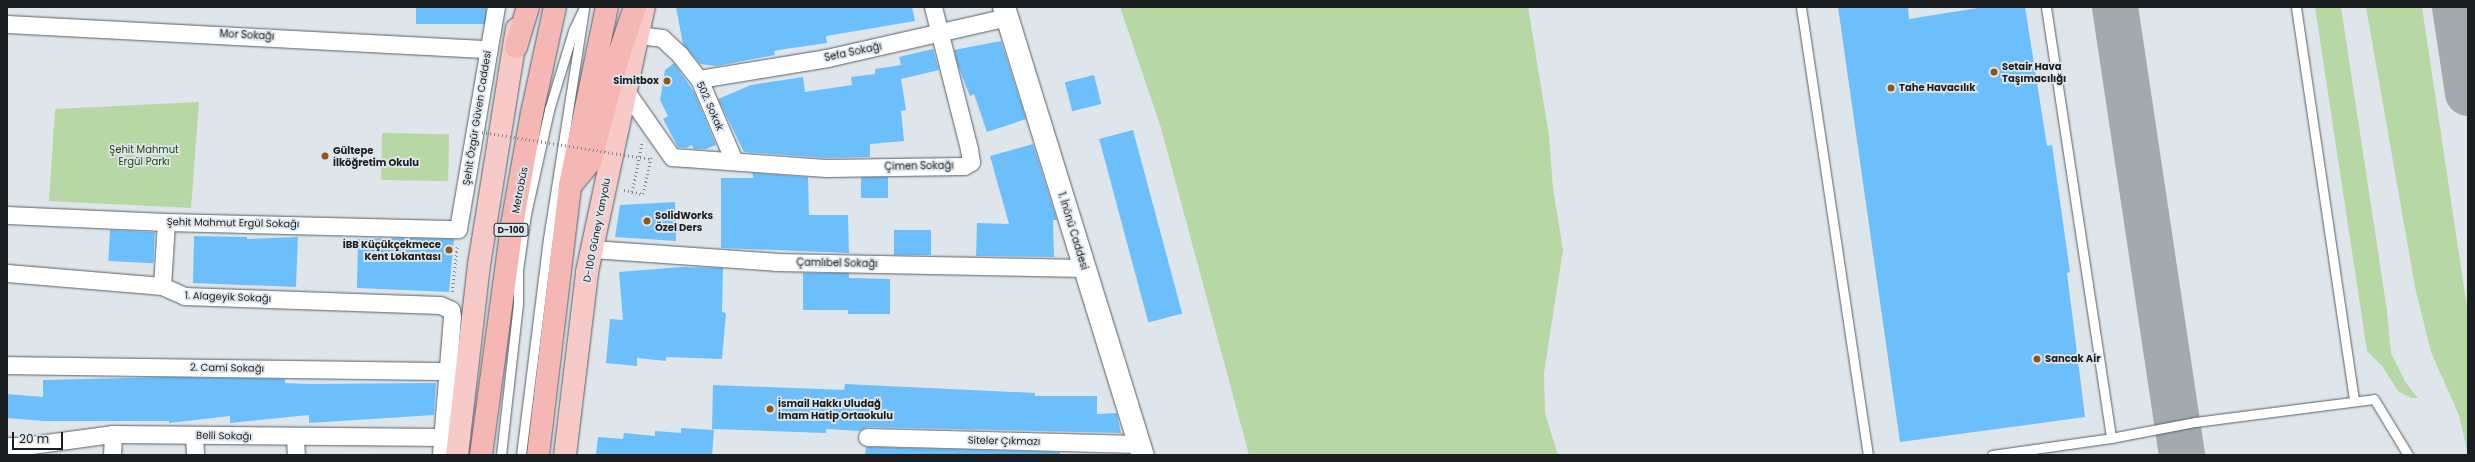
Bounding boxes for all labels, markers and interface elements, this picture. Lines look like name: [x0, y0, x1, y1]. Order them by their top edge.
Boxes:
street label: Mor Sokağı: [219, 28, 275, 42]
street label: Sefa Sokağı: [823, 40, 883, 64]
street label: Şehit Özgür Güven Caddesi: [460, 50, 494, 186]
place label: Setair Hava Taşımacılığı: [2002, 60, 2066, 84]
marker: Setair Hava Taşımacılığı: [1989, 67, 1999, 77]
place label: Simitbox: [613, 75, 659, 87]
marker: Simitbox: [662, 76, 672, 86]
street label: 502. Sokak: [694, 80, 726, 132]
place label: Tahe Havacılık: [1899, 82, 1975, 94]
marker: Tahe Havacılık: [1886, 83, 1896, 93]
park label: Şehit Mahmut Ergül Parkı: [109, 143, 179, 166]
place label: Gültepe İlköğretim Okulu: [333, 144, 419, 168]
marker: Gültepe İlköğretim Okulu: [320, 151, 330, 161]
street label: Çimen Sokağı: [884, 159, 954, 173]
street label: Metrobüs: [510, 166, 530, 214]
street label: D-100 Güney Yanyolu: [581, 177, 613, 283]
street label: 1. İnönü Caddesi: [1055, 191, 1091, 271]
place label: SolidWorks Özel Ders: [655, 209, 713, 232]
street label: Şehit Mahmut Ergül Sokağı: [167, 216, 299, 230]
marker: SolidWorks Özel Ders: [642, 216, 652, 226]
road number: D-100: [493, 223, 529, 237]
place label: İBB Küçükçekmece Kent Lokantası: [343, 238, 441, 262]
marker: İBB Küçükçekmece Kent Lokantası: [444, 245, 454, 255]
street label: Çamlıbel Sokağı: [796, 256, 878, 270]
street label: 1. Alageyik Sokağı: [185, 289, 271, 305]
place label: Sancak Air: [2045, 353, 2100, 365]
marker: Sancak Air: [2032, 354, 2042, 364]
street label: 2. Cami Sokağı: [190, 361, 264, 375]
place label: İsmail Hakkı Uludağ İmam Hatip Ortaokulu: [778, 397, 893, 420]
marker: İsmail Hakkı Uludağ İmam Hatip Ortaokulu: [765, 404, 775, 414]
scale bar: [14, 424, 65, 450]
text: 20 m: [19, 430, 49, 447]
street label: Belli Sokağı: [196, 430, 252, 442]
street label: Siteler Çıkmazı: [968, 434, 1040, 448]

